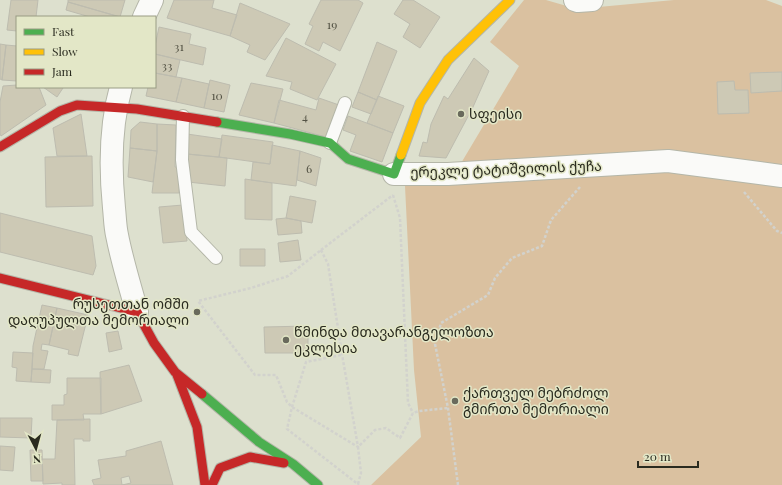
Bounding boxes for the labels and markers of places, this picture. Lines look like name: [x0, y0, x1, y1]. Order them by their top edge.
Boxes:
place label: სფეისი: [469, 104, 522, 123]
marker: სფეისი: [456, 109, 466, 119]
place label: რუსეთთან ომში დაღუპულთა მემორიალი: [8, 294, 189, 329]
marker: რუსეთთან ომში დაღუპულთა მემორიალი: [192, 307, 202, 317]
place label: წმინდა მთავარანგელოზთა ეკლესია: [294, 322, 494, 357]
marker: წმინდა მთავარანგელოზთა ეკლესია: [281, 335, 291, 345]
place label: ქართველ მებრძოლ გმირთა მემორიალი: [463, 383, 609, 418]
marker: ქართველ მებრძოლ გმირთა მემორიალი: [450, 396, 460, 406]

